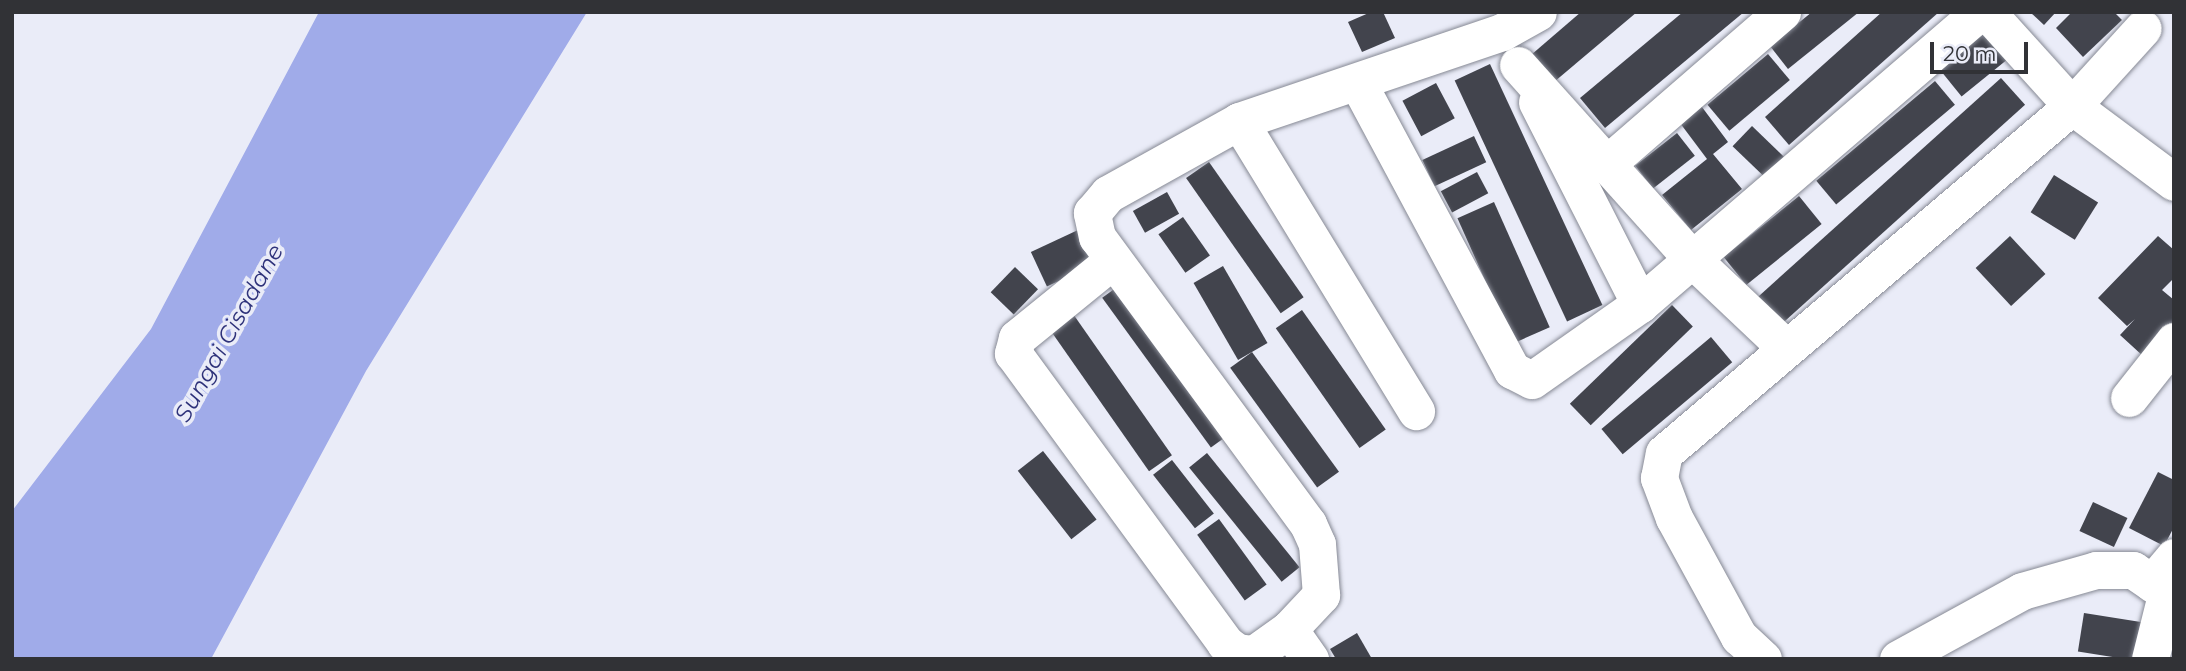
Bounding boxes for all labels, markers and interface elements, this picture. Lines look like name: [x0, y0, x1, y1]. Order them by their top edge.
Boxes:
scale bar: [1934, 28, 2032, 72]
text: 20 m: [1943, 41, 1997, 66]
water label: Sungai Cisadane: [169, 239, 289, 427]

